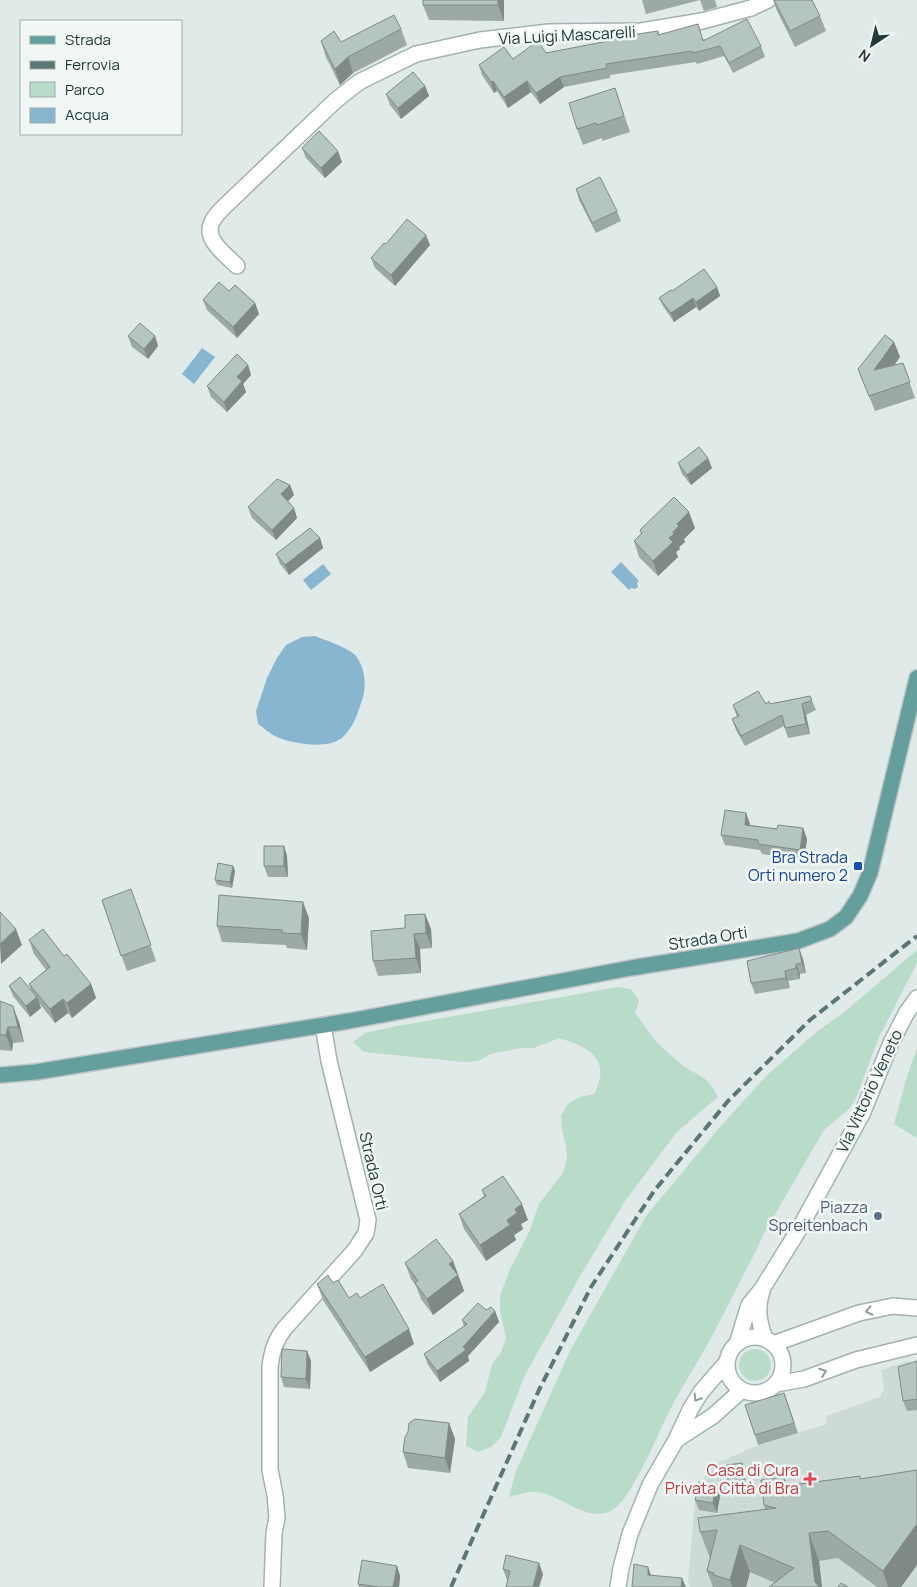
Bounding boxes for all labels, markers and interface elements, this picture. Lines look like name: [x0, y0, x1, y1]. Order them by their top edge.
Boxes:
legend: [20, 20, 182, 135]
street label: Via Luigi Mascarelli: [498, 20, 636, 50]
north arrow: [847, 20, 897, 70]
text: Strada: [65, 29, 111, 50]
text: N: [855, 45, 874, 67]
text: Ferrovia: [65, 54, 120, 75]
text: Parco: [65, 79, 104, 100]
text: Acqua: [65, 104, 109, 125]
place label: Bra Strada Orti numero 2: [748, 846, 848, 886]
marker: Bra Strada Orti numero 2: [852, 860, 864, 872]
street label: Strada Orti: [667, 921, 749, 955]
street label: Via Vittorio Veneto: [831, 1026, 907, 1156]
street label: Strada Orti: [354, 1130, 394, 1212]
place label: Piazza Spreitenbach: [769, 1196, 868, 1236]
marker: Piazza Spreitenbach: [872, 1210, 884, 1222]
one-way arrow: [864, 1305, 873, 1316]
one-way arrow: [818, 1368, 826, 1378]
one-way arrow: [694, 1393, 703, 1402]
place label: Casa di Cura Privata Città di Bra: [665, 1459, 799, 1499]
marker: Casa di Cura Privata Città di Bra: [803, 1472, 817, 1486]

